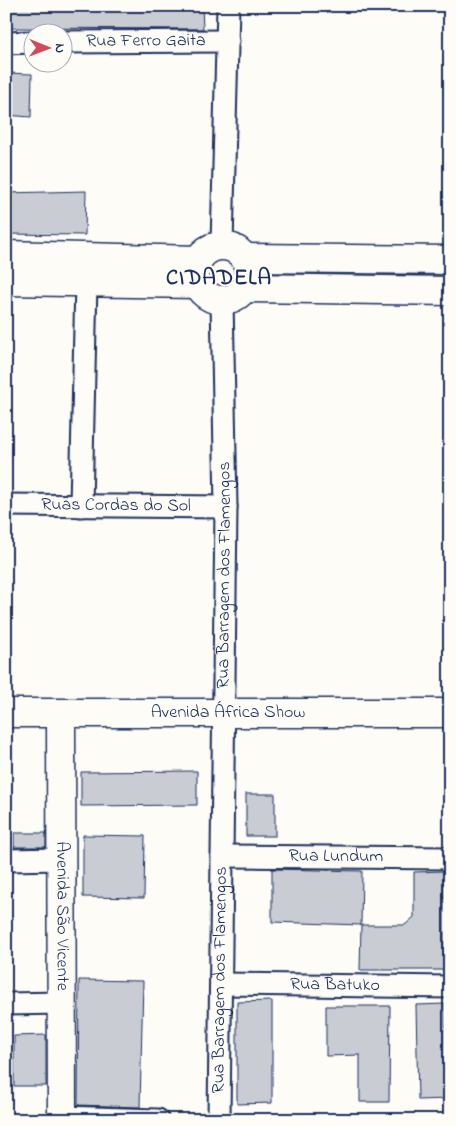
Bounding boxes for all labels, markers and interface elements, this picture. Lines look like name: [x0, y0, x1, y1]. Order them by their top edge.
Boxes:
north arrow: [22, 22, 72, 72]
street label: Rua Ferro Gaita: [86, 28, 206, 55]
text: N: [49, 43, 70, 53]
district label: CIDADELA: [166, 263, 272, 295]
street label: Rua Barragem dos Flamengos: [211, 461, 240, 689]
street label: Ruas Cordas do Sol: [41, 492, 191, 520]
street label: Avenida África Show: [151, 700, 305, 726]
street label: Avenida São Vicente: [48, 841, 75, 992]
street label: Rua Lundum: [289, 844, 383, 870]
street label: Rua Barragem dos Flamengos: [206, 866, 236, 1094]
street label: Rua Batuko: [290, 972, 380, 999]

